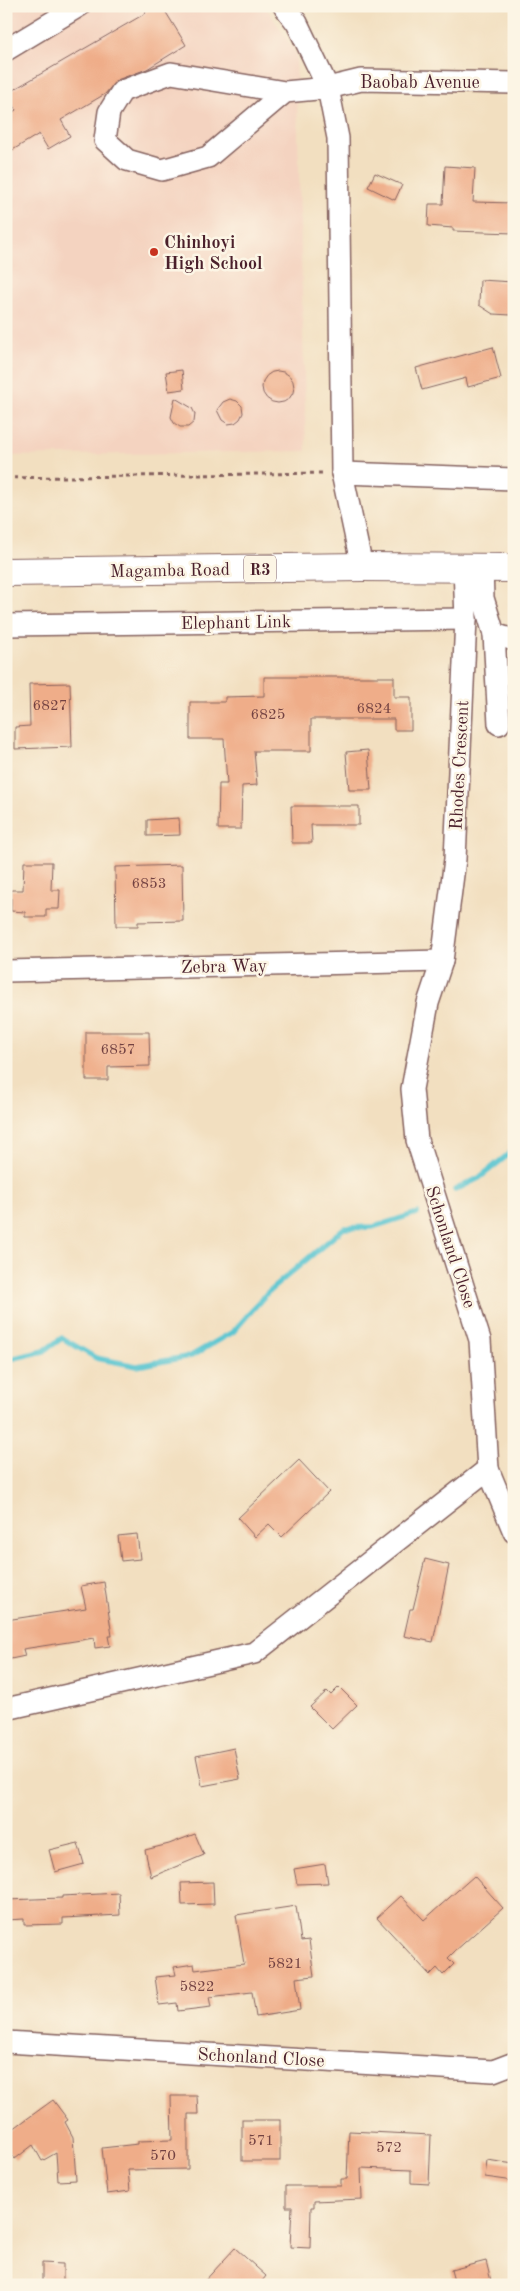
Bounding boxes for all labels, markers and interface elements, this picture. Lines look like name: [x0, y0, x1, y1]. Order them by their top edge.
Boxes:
street label: Baobab Avenue: [360, 74, 480, 92]
place label: Chinhoyi High School: [164, 234, 263, 273]
marker: Chinhoyi High School: [148, 246, 160, 258]
road number: R3: [244, 556, 276, 582]
street label: Magamba Road: [110, 561, 230, 581]
street label: Elephant Link: [181, 613, 291, 633]
house number: 6827: [33, 699, 67, 714]
street label: Rhodes Crescent: [448, 700, 472, 830]
house number: 6824: [357, 702, 391, 717]
house number: 6825: [251, 708, 285, 723]
house number: 6853: [132, 877, 166, 892]
street label: Zebra Way: [181, 957, 268, 977]
house number: 6857: [101, 1043, 135, 1058]
street label: Schonland Close: [422, 1184, 478, 1311]
house number: 5821: [268, 1957, 302, 1972]
house number: 5822: [180, 1980, 214, 1995]
street label: Schonland Close: [197, 2046, 325, 2070]
house number: 571: [248, 2134, 274, 2149]
house number: 572: [376, 2141, 402, 2156]
house number: 570: [150, 2149, 176, 2164]

